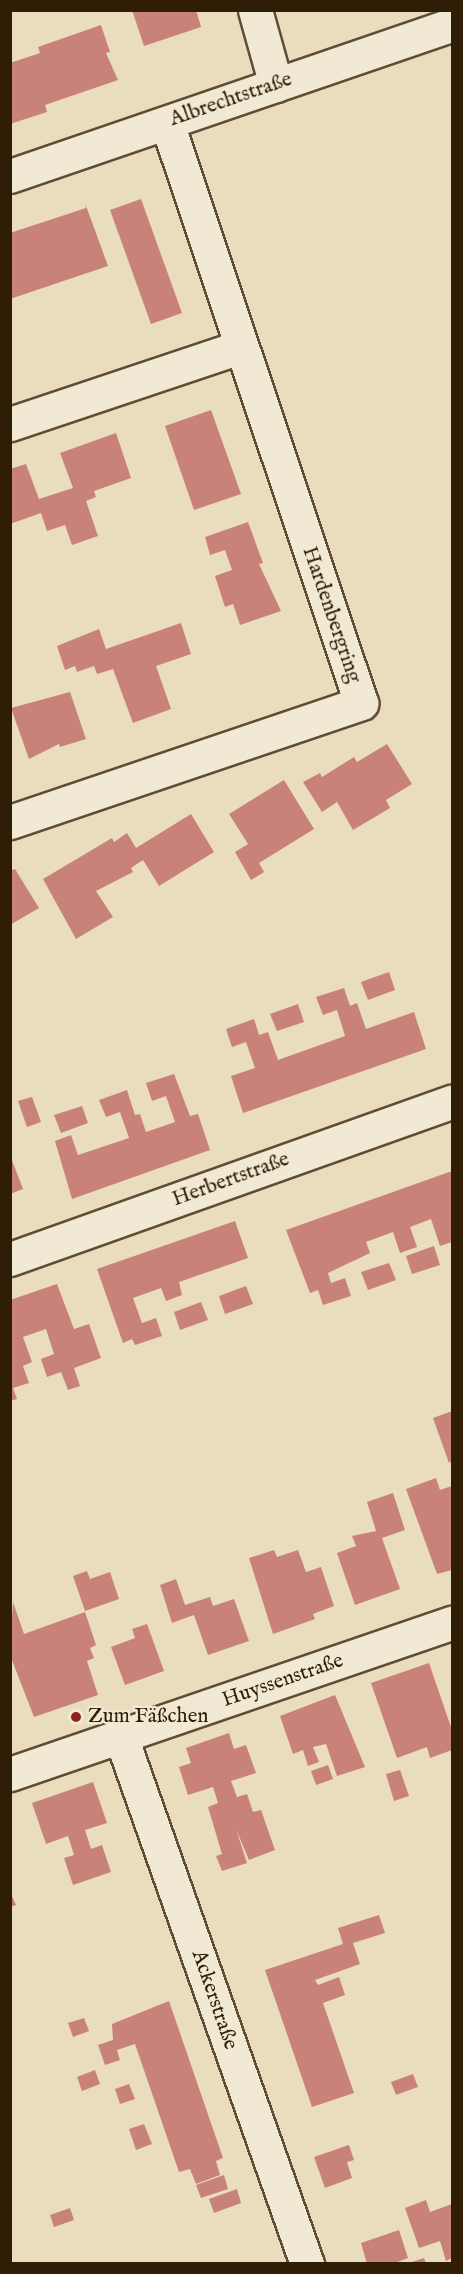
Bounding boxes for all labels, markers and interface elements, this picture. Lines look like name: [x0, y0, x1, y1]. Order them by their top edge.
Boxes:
street label: Albrechtstraße: [167, 67, 295, 133]
street label: Hardenbergring: [296, 543, 366, 687]
street label: Herbertstraße: [169, 1147, 293, 1213]
street label: Huyssenstraße: [219, 1649, 347, 1713]
place label: Zum Fäßchen: [88, 1704, 209, 1730]
marker: Zum Fäßchen: [69, 1710, 83, 1724]
street label: Ackerstraße: [185, 1947, 243, 2053]

